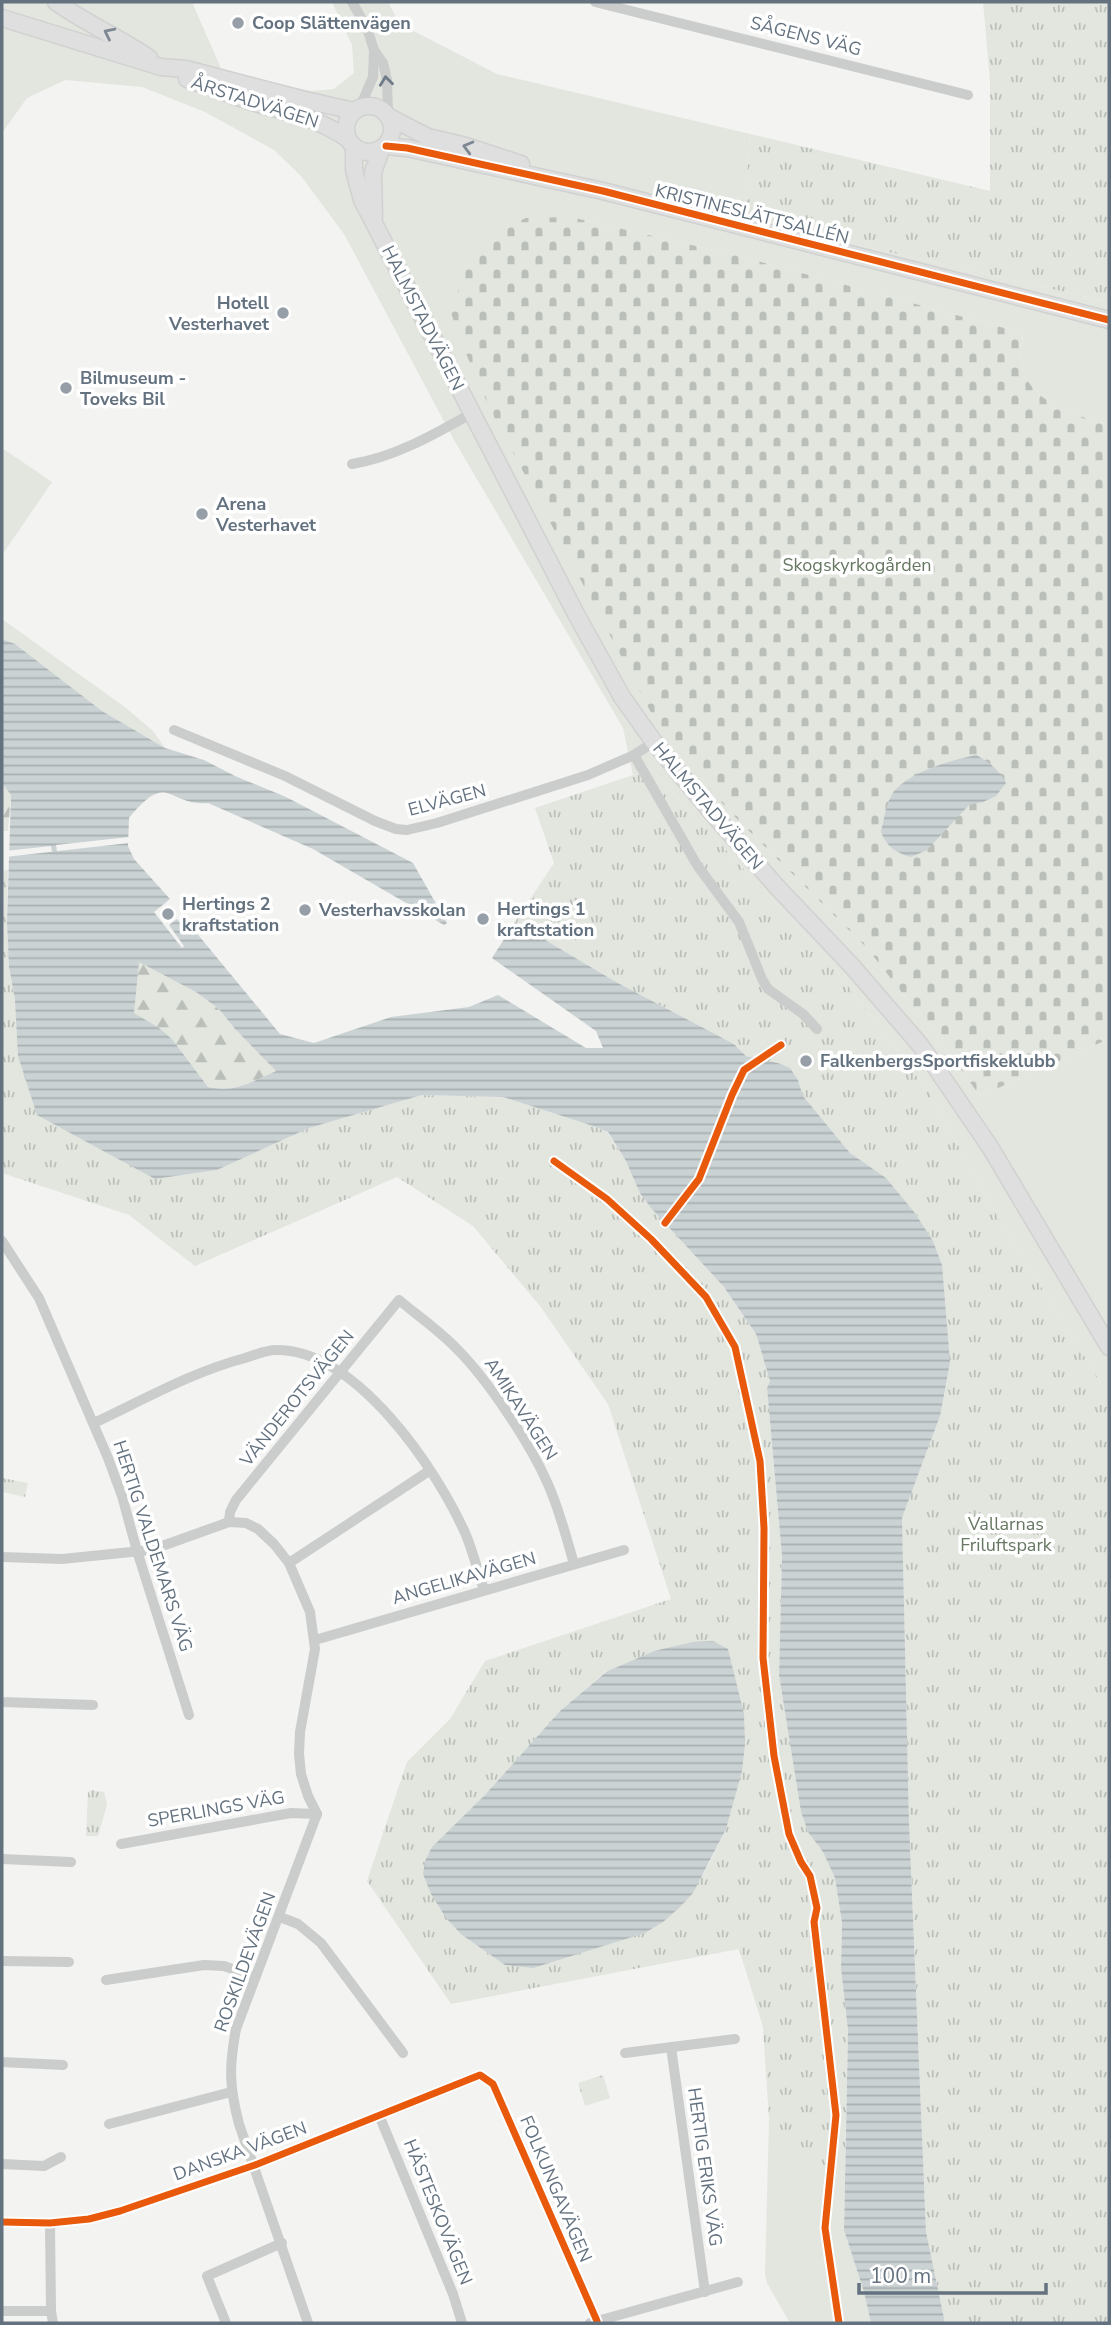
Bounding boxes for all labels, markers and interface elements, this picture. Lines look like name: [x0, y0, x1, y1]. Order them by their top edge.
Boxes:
place label: Coop Slättenvägen: [252, 11, 411, 35]
street label: SÅGENS VÄG: [748, 11, 864, 61]
marker: Coop Slättenvägen: [230, 15, 246, 31]
one-way arrow: [104, 27, 116, 41]
street label: ÅRSTADVÄGEN: [188, 70, 322, 134]
one-way arrow: [378, 75, 393, 87]
one-way arrow: [462, 141, 474, 156]
street label: KRISTINESLÄTTSALLÉN: [653, 178, 851, 250]
street label: HALMSTADVÄGEN: [376, 241, 470, 395]
place label: Hotell Vesterhavet: [168, 291, 269, 336]
marker: Hotell Vesterhavet: [275, 305, 291, 321]
place label: Bilmuseum - Toveks Bil: [80, 366, 186, 411]
marker: Bilmuseum - Toveks Bil: [58, 380, 74, 396]
place label: Arena Vesterhavet: [215, 492, 316, 537]
marker: Arena Vesterhavet: [194, 506, 210, 522]
park label: Skogskyrkogården: [783, 553, 931, 577]
street label: HALMSTADVÄGEN: [647, 737, 769, 875]
street label: ELVÄGEN: [405, 778, 489, 822]
place label: Hertings 2 kraftstation: [182, 892, 279, 937]
place label: Hertings 1 kraftstation: [497, 897, 594, 942]
place label: Vesterhavsskolan: [318, 898, 466, 922]
marker: Vesterhavsskolan: [297, 902, 313, 918]
marker: Hertings 2 kraftstation: [160, 906, 176, 922]
marker: Hertings 1 kraftstation: [475, 911, 491, 927]
place label: FalkenbergsSportfiskeklubb: [820, 1049, 1056, 1073]
marker: FalkenbergsSportfiskeklubb: [798, 1053, 814, 1069]
street label: VÄNDEROTSVÄGEN: [234, 1325, 360, 1472]
street label: AMIKAVÄGEN: [479, 1353, 563, 1465]
street label: HERTIG VALDEMARS VÄG: [107, 1437, 199, 1655]
park label: Vallarnas Friluftspark: [960, 1512, 1053, 1557]
street label: ANGELIKAVÄGEN: [389, 1546, 539, 1610]
street label: SPERLINGS VÄG: [146, 1785, 286, 1833]
street label: ROSKILDEVÄGEN: [209, 1889, 281, 2035]
street label: HERTIG ERIKS VÄG: [682, 2086, 728, 2248]
street label: FOLKUNGAVÄGEN: [514, 2112, 598, 2266]
street label: DANSKA VÄGEN: [170, 2116, 310, 2186]
street label: HÄSTESKOVÄGEN: [398, 2136, 478, 2288]
scale bar: [859, 2252, 1046, 2296]
text: 100 m: [870, 2262, 931, 2290]

